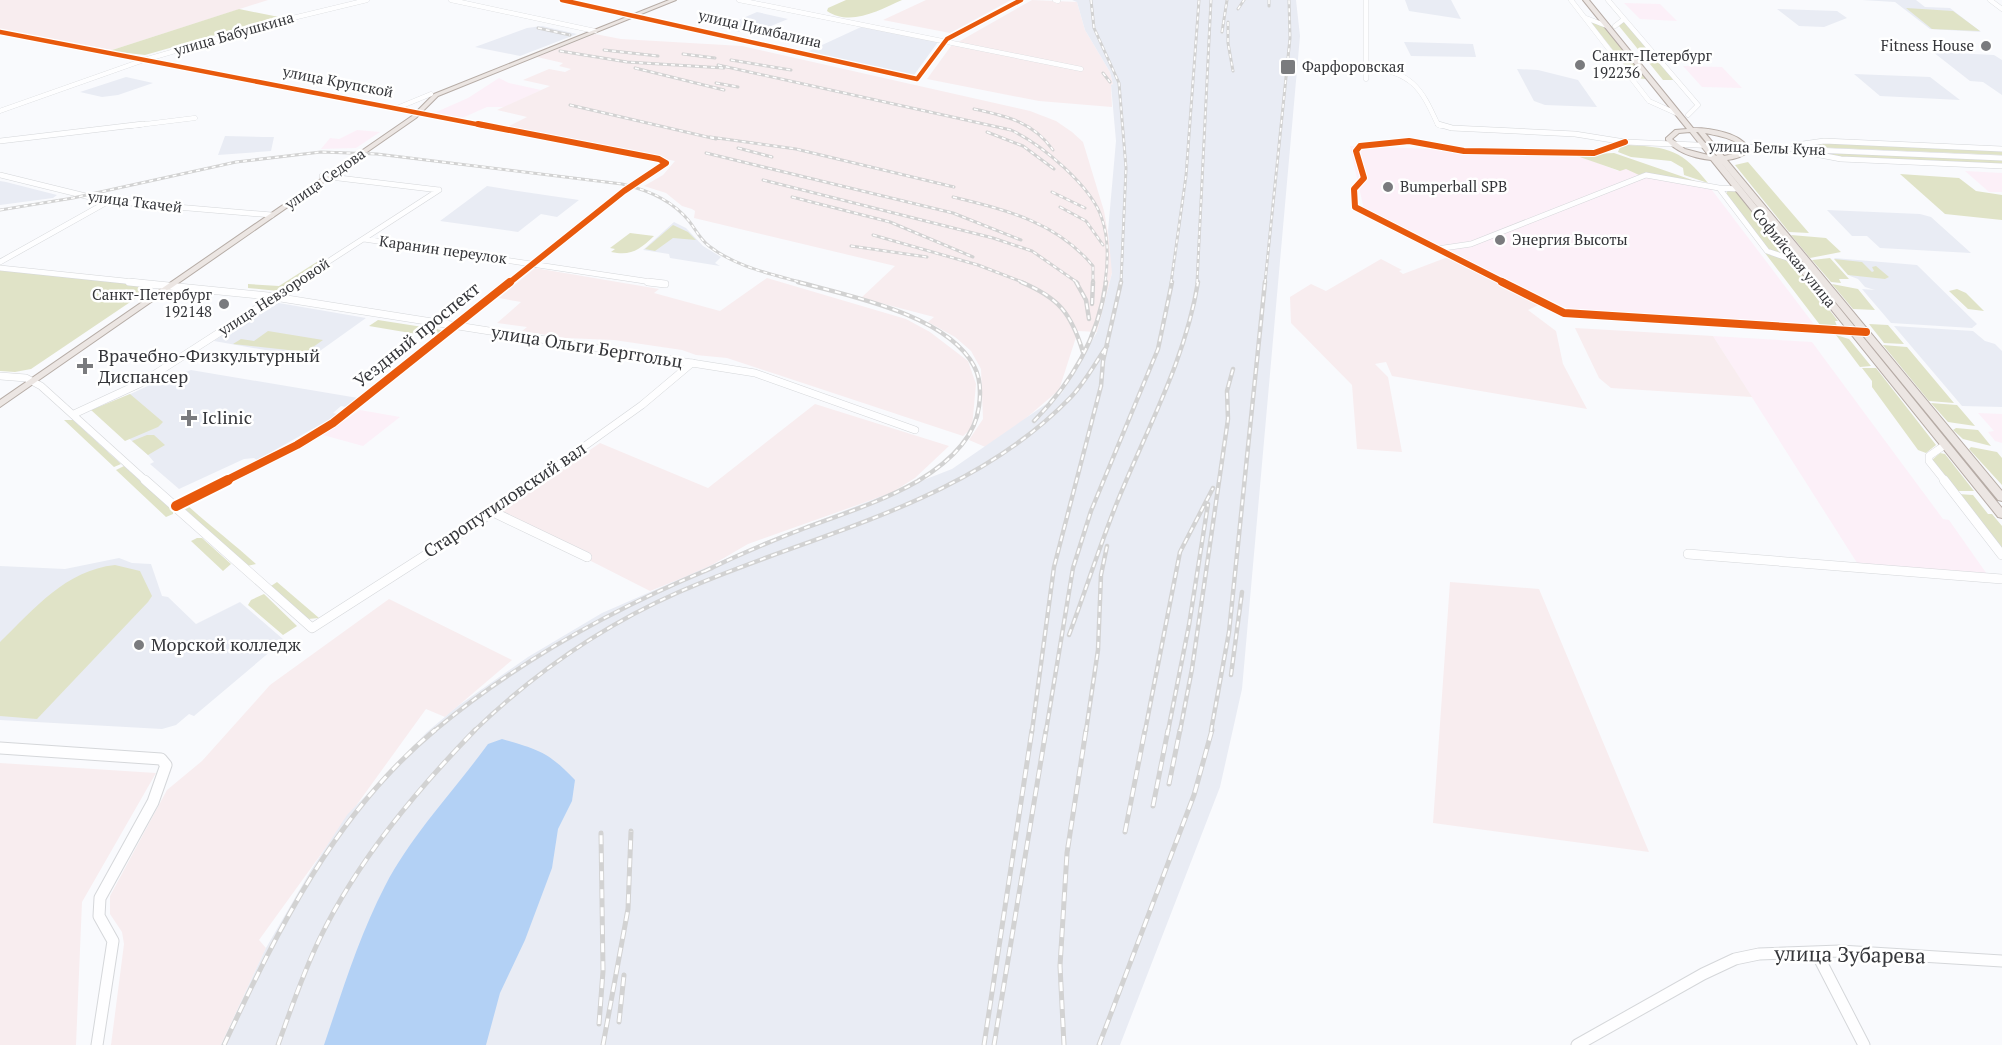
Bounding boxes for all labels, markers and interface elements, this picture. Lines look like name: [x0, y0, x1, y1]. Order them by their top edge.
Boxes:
street label: улица Цимбалина: [696, 4, 824, 52]
street label: улица Бабушкина: [171, 6, 296, 60]
place label: Fitness House: [1881, 35, 1974, 55]
marker: Fitness House: [1979, 39, 1993, 53]
place label: Санкт-Петербург 192236: [1592, 45, 1713, 82]
place label: Фарфоровская: [1302, 56, 1404, 76]
marker: Фарфоровская: [1279, 58, 1297, 76]
marker: Санкт-Петербург 192236: [1573, 58, 1587, 72]
street label: улица Крупской: [280, 60, 395, 102]
street label: улица Белы Куна: [1707, 135, 1826, 159]
street label: улица Седова: [279, 143, 369, 214]
place label: Bumperball SPB: [1400, 176, 1507, 196]
marker: Bumperball SPB: [1381, 180, 1395, 194]
street label: улица Ткачей: [86, 185, 183, 217]
street label: Софийская улица: [1748, 204, 1841, 312]
place label: Энергия Высоты: [1512, 229, 1628, 249]
street label: Каранин переулок: [378, 230, 509, 268]
marker: Энергия Высоты: [1493, 233, 1507, 247]
street label: улица Невзоровой: [213, 253, 333, 340]
street label: Уездный проспект: [348, 276, 484, 393]
place label: Санкт-Петербург 192148: [92, 284, 213, 321]
marker: Санкт-Петербург 192148: [217, 297, 231, 311]
street label: улица Ольги Берггольц: [489, 319, 685, 373]
place label: Врачебно-Физкультурный Диспансер: [98, 343, 320, 388]
marker: Врачебно-Физкультурный Диспансер: [76, 357, 94, 375]
place label: Iclinic: [202, 405, 252, 429]
marker: Iclinic: [180, 409, 198, 427]
street label: Старопутиловский вал: [418, 436, 591, 563]
place label: Морской колледж: [151, 632, 301, 656]
marker: Морской колледж: [132, 638, 146, 652]
street label: улица Зубарева: [1773, 939, 1926, 969]

